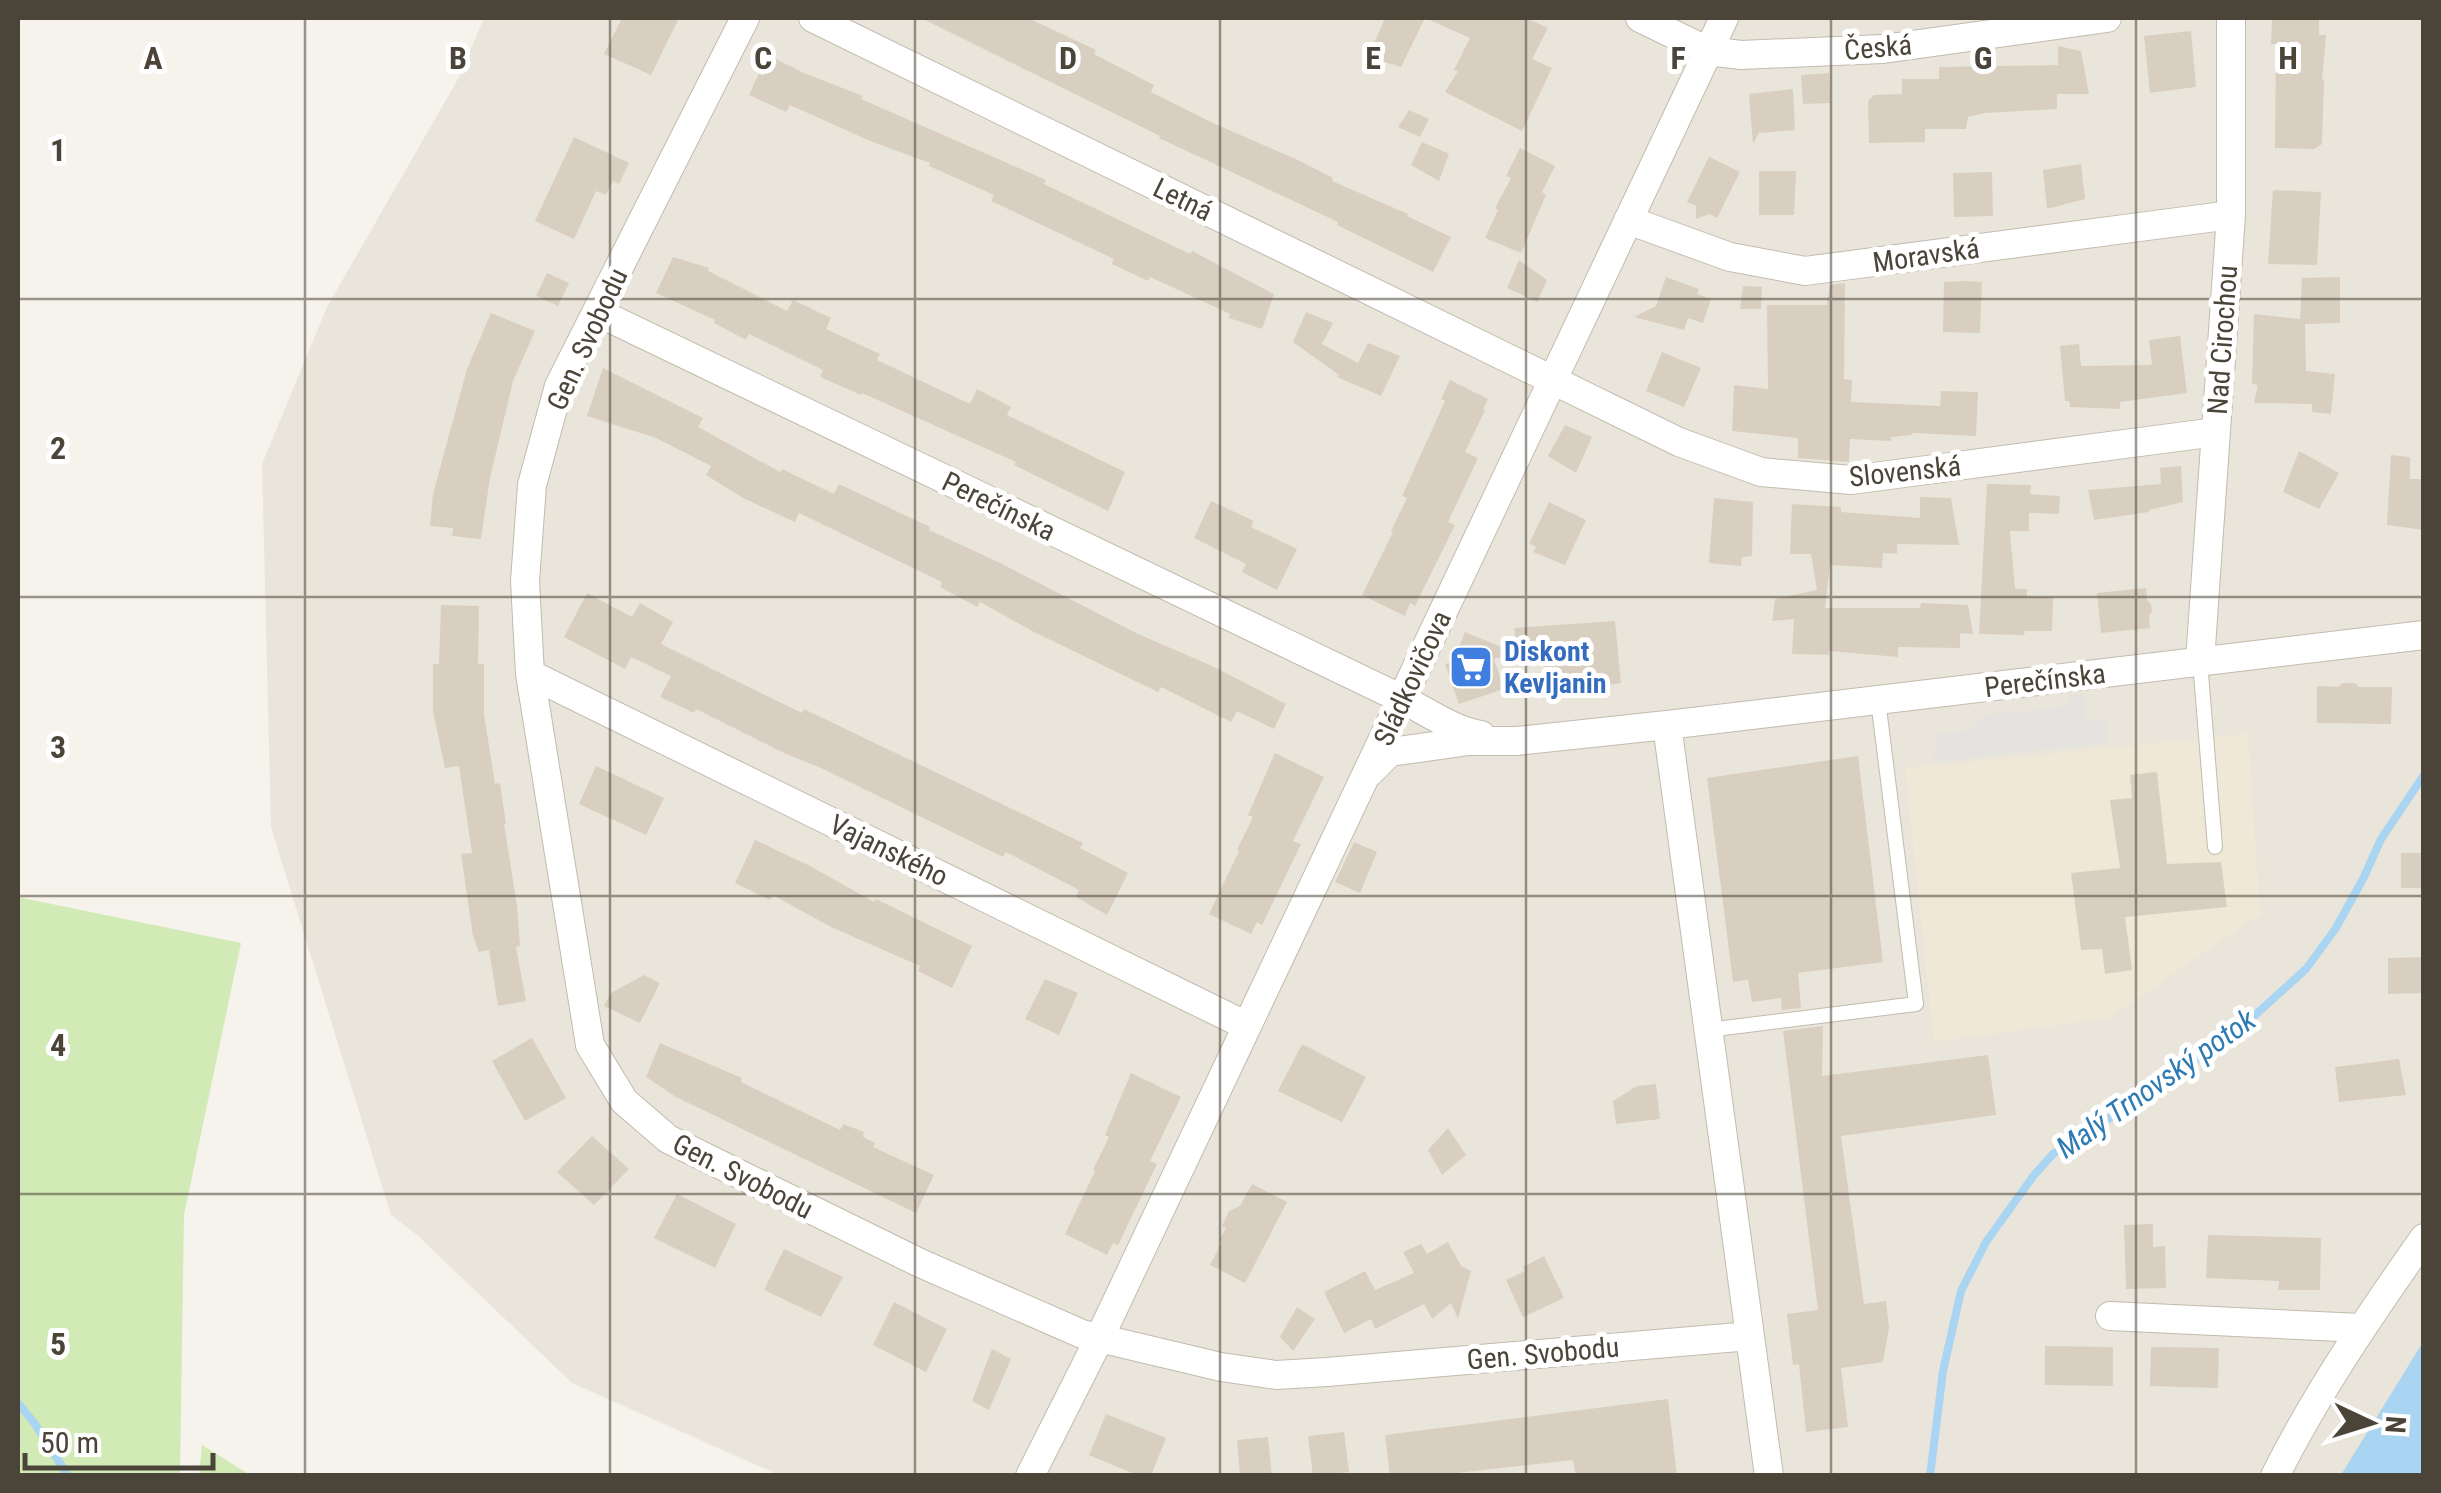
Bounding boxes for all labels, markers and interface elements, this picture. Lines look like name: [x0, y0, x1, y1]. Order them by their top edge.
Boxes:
street label: Česká: [1843, 28, 1913, 67]
text: A: [143, 39, 163, 77]
text: B: [449, 39, 467, 77]
text: C: [754, 39, 772, 77]
text: D: [1059, 39, 1077, 77]
text: E: [1365, 39, 1381, 77]
text: F: [1670, 39, 1686, 77]
text: G: [1974, 39, 1992, 77]
text: H: [2278, 39, 2298, 77]
text: 1: [50, 131, 66, 169]
street label: Letná: [1148, 171, 1218, 228]
street label: Moravská: [1871, 232, 1981, 279]
street label: Gen. Svobodu: [540, 263, 635, 415]
street label: Nad Cirochou: [2201, 264, 2244, 416]
text: 2: [50, 429, 66, 467]
street label: Slovenská: [1848, 449, 1963, 494]
street label: Perečínska: [937, 465, 1061, 548]
street label: Sládkovičova: [1367, 605, 1458, 751]
place label: Diskont Kevljanin: [1504, 635, 1607, 700]
supermarket icon: Diskont Kevljanin: [1448, 644, 1494, 690]
street label: Perečínska: [1983, 657, 2107, 704]
text: 3: [50, 728, 66, 766]
street label: Vajanského: [824, 808, 953, 893]
water label: Malý Trnovský potok: [2049, 1001, 2263, 1165]
text: 4: [50, 1026, 66, 1064]
street label: Gen. Svobodu: [667, 1127, 818, 1226]
text: 5: [50, 1325, 66, 1363]
street label: Gen. Svobodu: [1466, 1330, 1621, 1377]
north arrow: [2321, 1373, 2421, 1473]
scale bar: [25, 1408, 212, 1470]
text: N: [2378, 1415, 2412, 1434]
text: 50 m: [40, 1425, 99, 1460]

